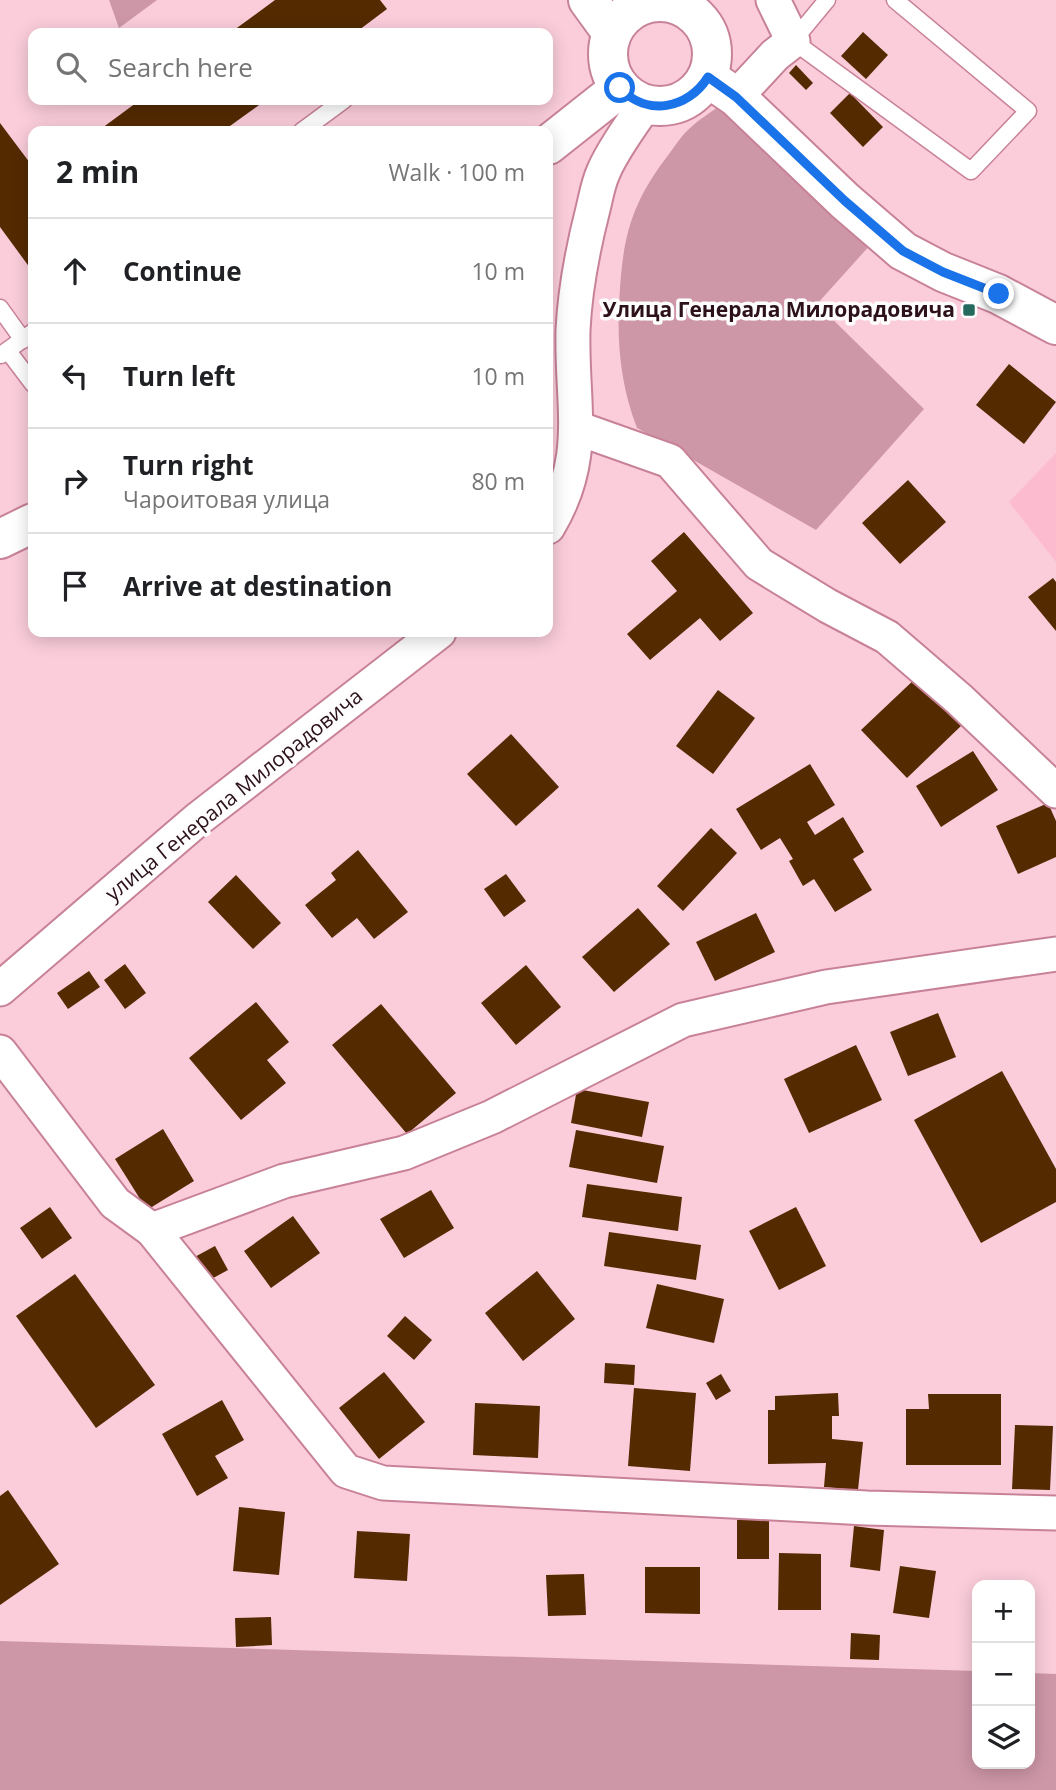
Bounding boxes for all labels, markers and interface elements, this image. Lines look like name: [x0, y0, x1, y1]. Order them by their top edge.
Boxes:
search box: [28, 28, 553, 105]
icon: search: [52, 48, 90, 86]
text: Search here: [108, 49, 253, 85]
route start: [604, 72, 635, 103]
text: 2 min: [56, 151, 139, 192]
text: Walk · 100 m: [388, 156, 525, 188]
icon: ahead: [56, 252, 94, 290]
text: Continue: [123, 253, 242, 289]
text: 10 m: [471, 255, 525, 287]
route end: [983, 278, 1014, 309]
place label: Улица Генерала Милорадовича: [602, 295, 955, 323]
marker: Улица Генерала Милорадовича: [961, 302, 977, 318]
icon: left: [56, 357, 94, 395]
text: Turn left: [123, 358, 235, 394]
text: 10 m: [471, 360, 525, 392]
text: Turn right: [123, 447, 254, 483]
icon: right: [56, 462, 94, 500]
text: 80 m: [471, 465, 525, 497]
text: Чароитовая улица: [123, 483, 330, 515]
icon: arrive: [56, 567, 94, 605]
text: Arrive at destination: [123, 568, 392, 604]
street label: улица Генерала Милорадовича: [99, 682, 368, 907]
map controls: [972, 1580, 1035, 1769]
button: +: [972, 1580, 1035, 1643]
button: −: [972, 1643, 1035, 1706]
button: layers: [972, 1706, 1035, 1769]

